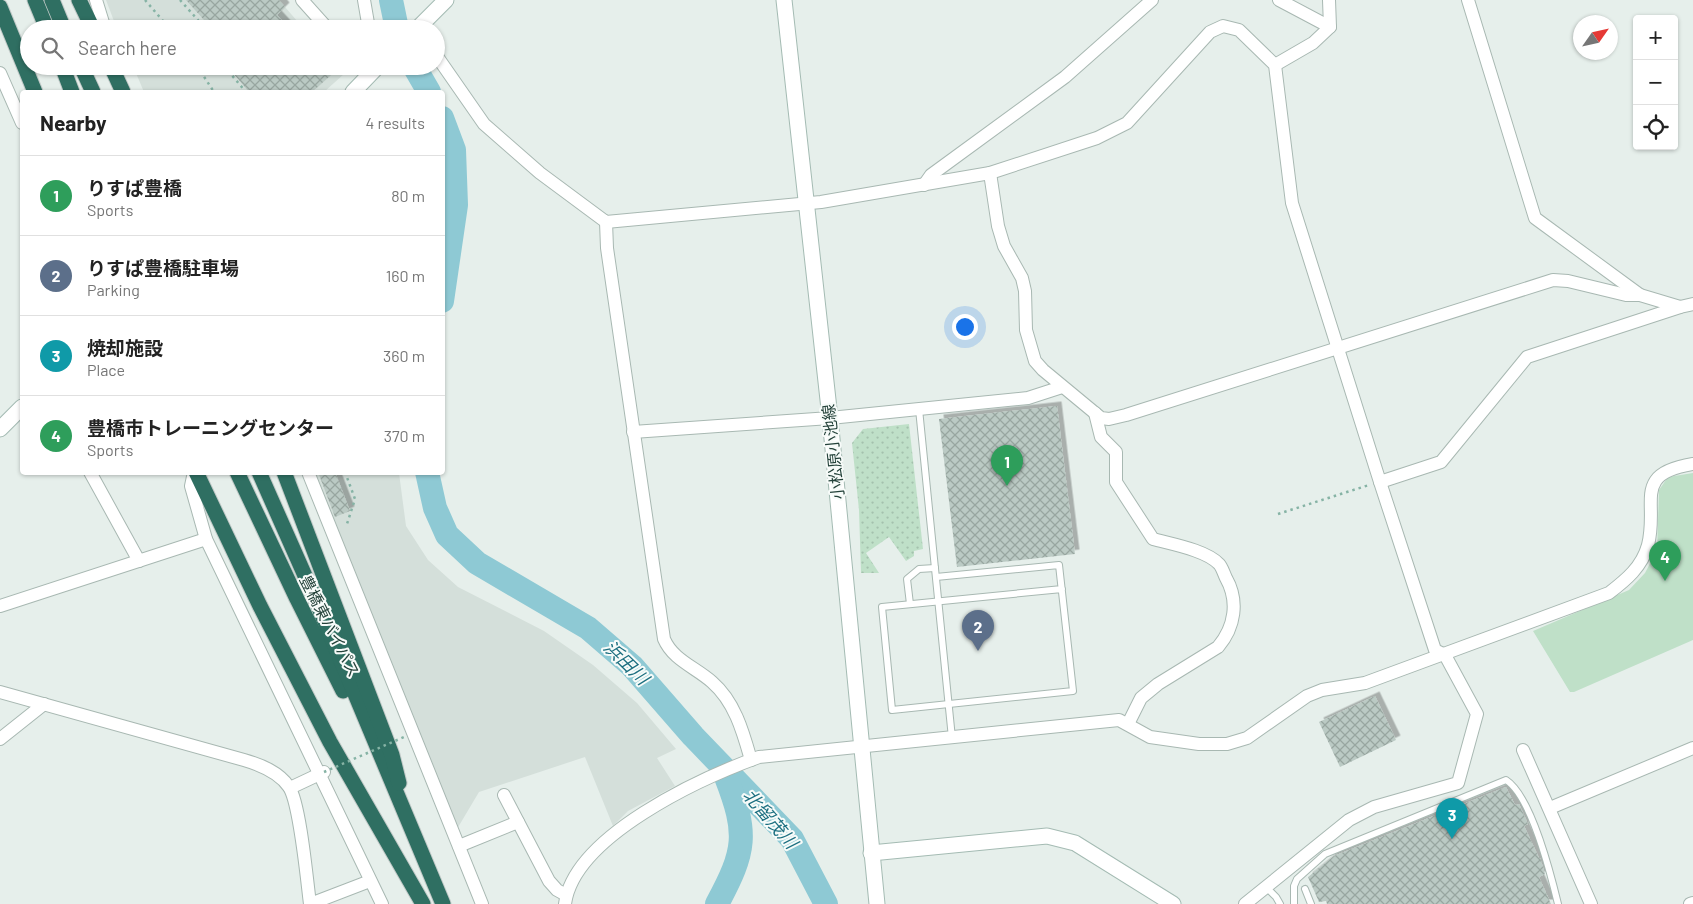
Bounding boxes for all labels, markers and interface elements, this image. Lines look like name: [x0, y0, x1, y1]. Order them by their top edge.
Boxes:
north arrow: [1573, 15, 1618, 60]
map controls: [1633, 15, 1678, 150]
button: +: [1633, 15, 1678, 60]
search box: [20, 20, 445, 75]
icon: search: [38, 34, 66, 62]
text: Search here: [78, 36, 177, 59]
button: −: [1633, 60, 1678, 105]
button: locate: [1633, 105, 1678, 150]
text: Nearby: [40, 110, 106, 135]
text: 4 results: [365, 113, 425, 132]
text: りすぱ豊橋: [87, 176, 182, 199]
text: 1: [53, 186, 59, 205]
text: 80 m: [391, 186, 425, 205]
text: Sports: [87, 200, 133, 219]
text: りすぱ豊橋駐車場: [87, 256, 239, 279]
text: 2: [52, 266, 60, 285]
text: 160 m: [386, 266, 425, 285]
text: Parking: [87, 280, 140, 299]
your location: [952, 314, 978, 340]
text: 焼却施設: [87, 336, 163, 359]
text: 3: [52, 346, 60, 365]
text: 360 m: [383, 346, 425, 365]
text: Place: [87, 360, 125, 379]
street label: 小松原小池線: [818, 403, 847, 501]
text: 豊橋市トレーニングセンター: [87, 416, 334, 439]
text: 4: [51, 426, 61, 445]
text: 370 m: [384, 426, 425, 445]
text: Sports: [87, 440, 133, 459]
pin: 1: [991, 445, 1023, 486]
pin: 4: [1649, 540, 1681, 581]
street label: 豊橋東バイパス: [297, 572, 364, 680]
pin: 2: [962, 610, 994, 651]
water label: 浜田川: [600, 636, 655, 690]
water label: 北留茂川: [739, 784, 804, 854]
pin: 3: [1436, 798, 1468, 839]

